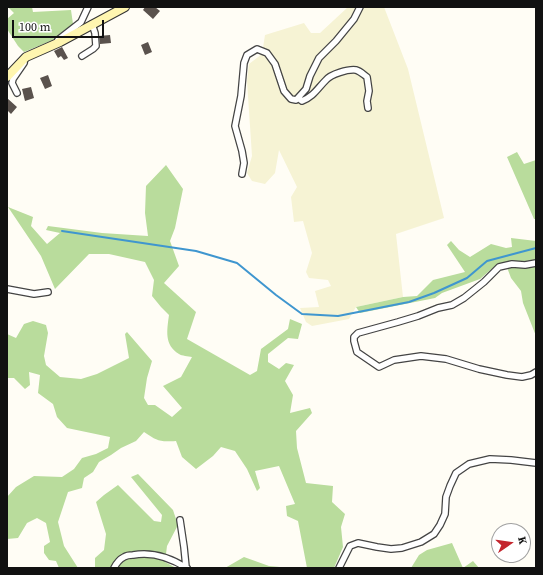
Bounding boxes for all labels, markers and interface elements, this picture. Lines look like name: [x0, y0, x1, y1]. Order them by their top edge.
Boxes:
scale bar: [14, 12, 106, 38]
text: 100 m: [19, 19, 51, 35]
north arrow: [491, 523, 531, 563]
text: K: [514, 535, 530, 546]

